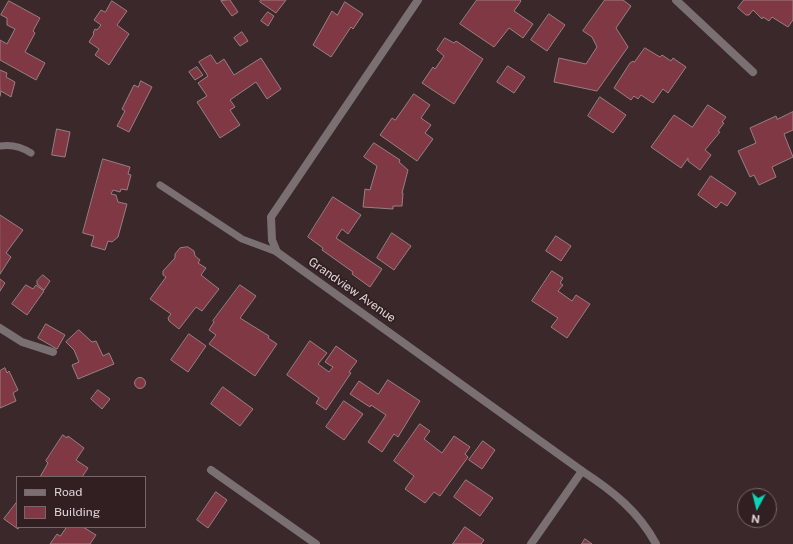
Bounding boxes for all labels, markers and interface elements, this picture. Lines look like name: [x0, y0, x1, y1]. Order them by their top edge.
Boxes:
street label: Grandview Avenue: [306, 255, 398, 325]
legend: [16, 476, 146, 528]
text: Road: [54, 485, 82, 499]
north arrow: [737, 488, 777, 528]
text: Building: [54, 505, 100, 519]
text: N: [751, 512, 761, 525]

